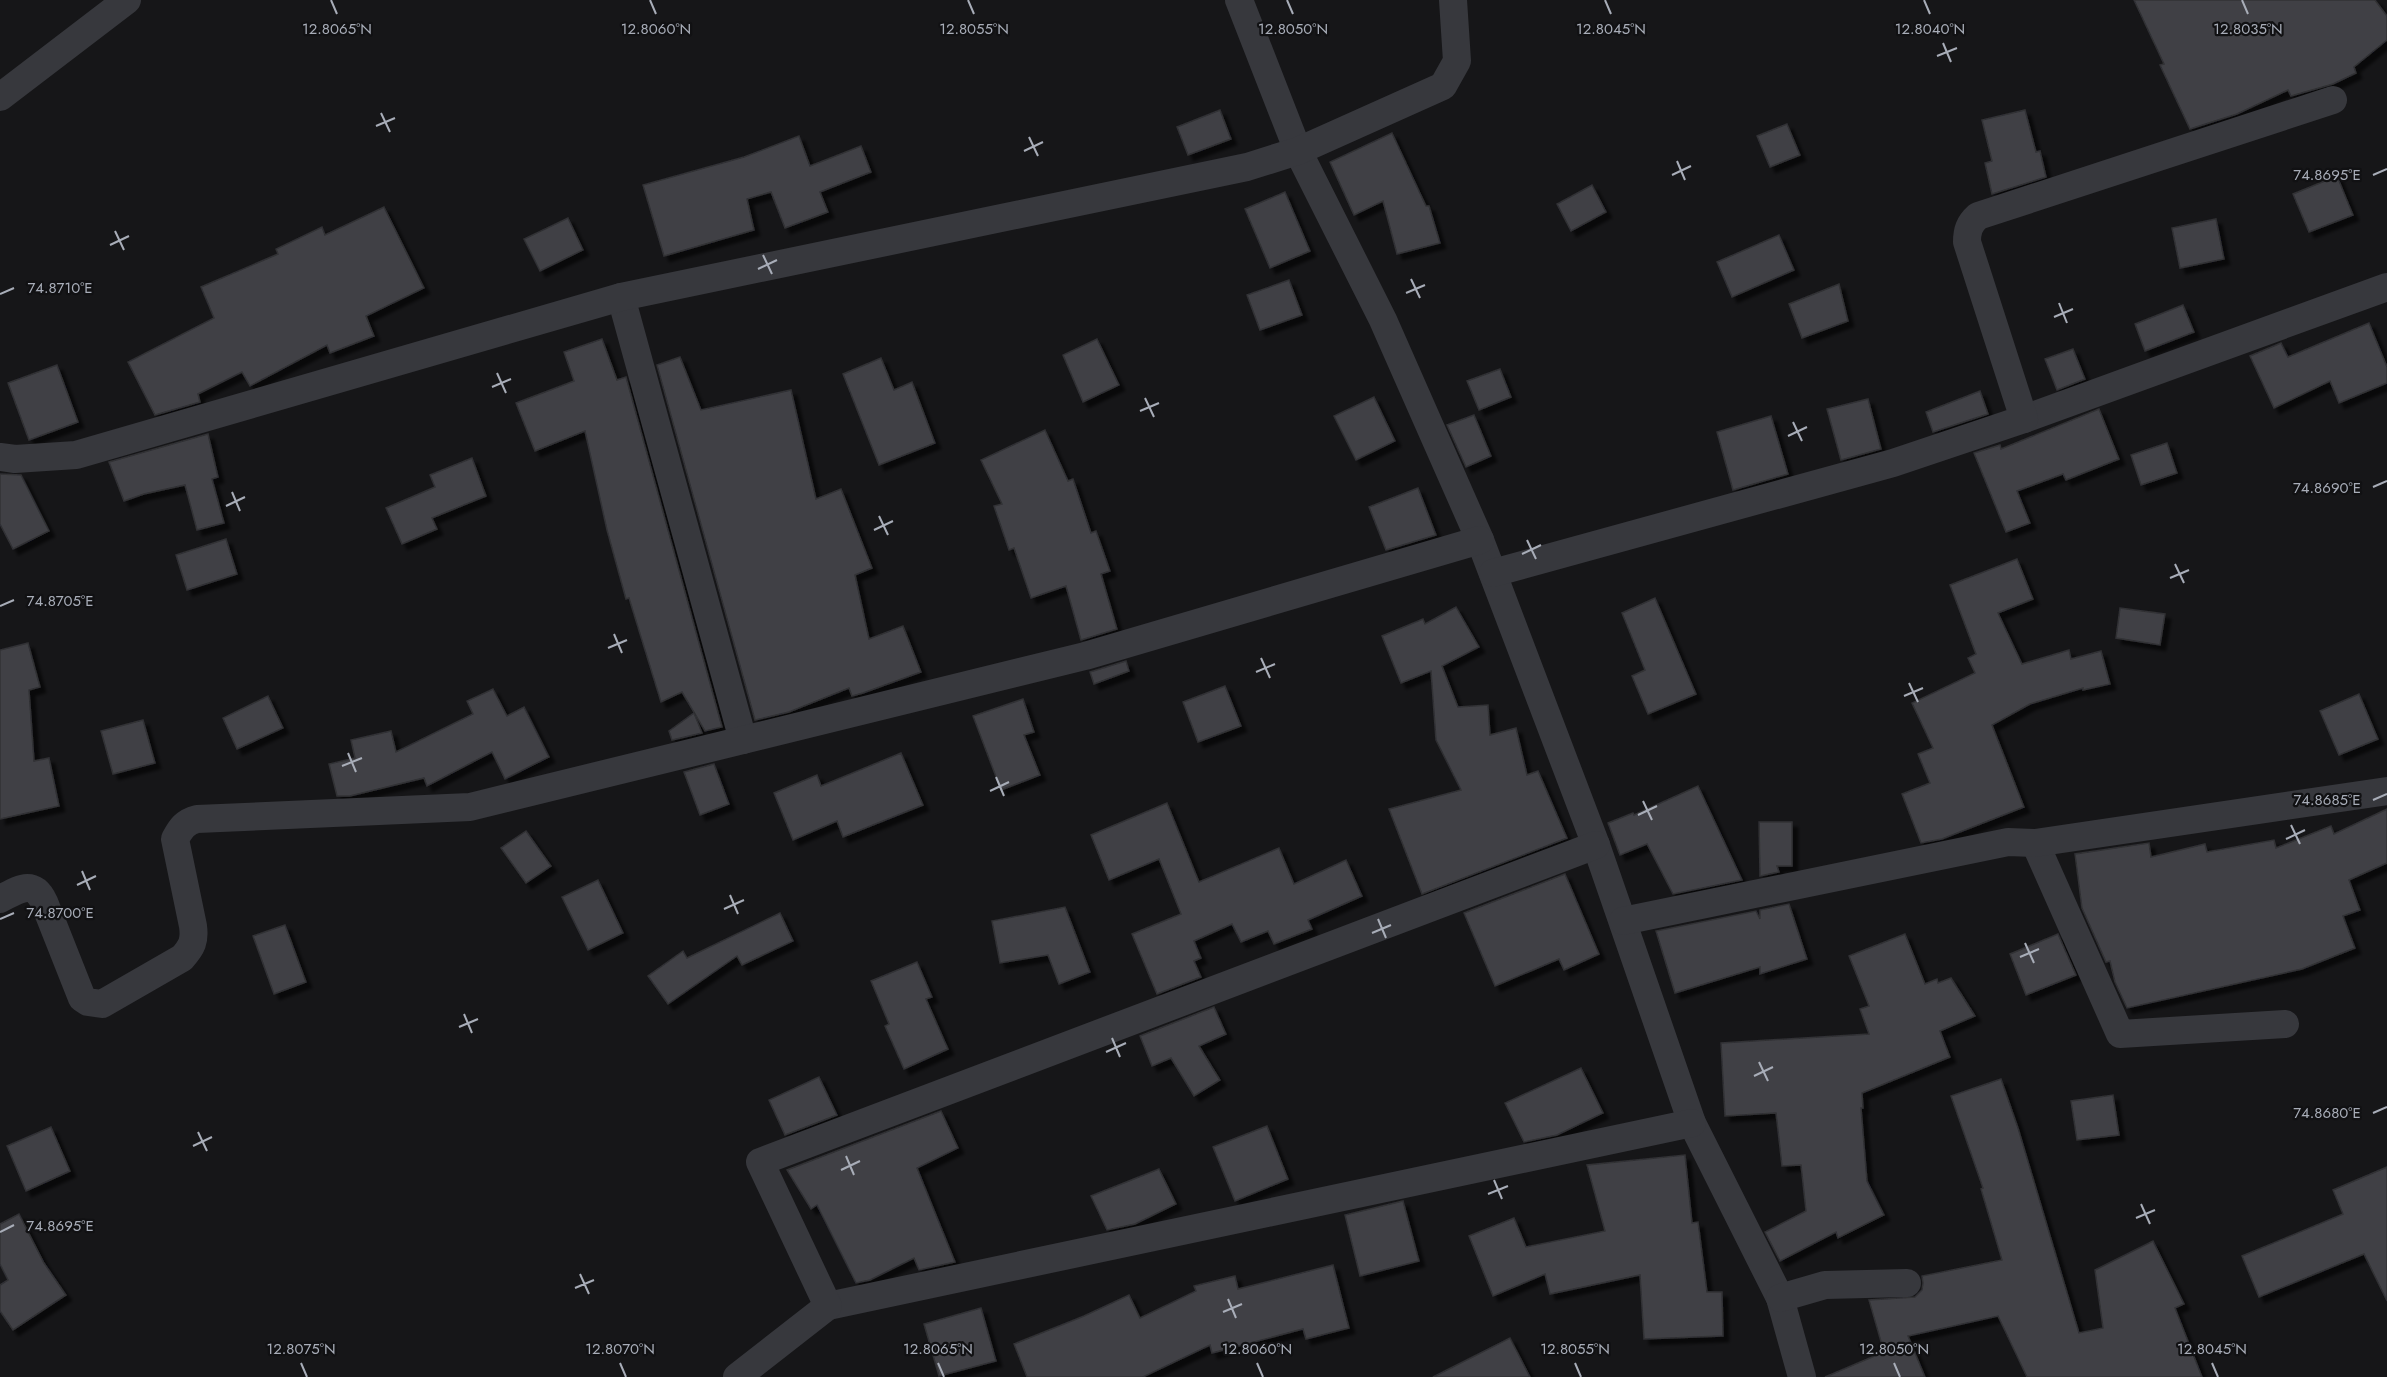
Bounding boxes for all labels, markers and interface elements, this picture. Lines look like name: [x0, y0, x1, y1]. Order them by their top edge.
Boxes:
text: 12.8065°N: [302, 18, 372, 40]
text: 12.8060°N: [621, 18, 691, 40]
text: 12.8055°N: [939, 18, 1009, 40]
text: 12.8050°N: [1258, 18, 1328, 40]
text: 12.8045°N: [1576, 18, 1646, 40]
text: 12.8040°N: [1895, 18, 1965, 40]
text: 12.8035°N: [2213, 18, 2283, 40]
text: 74.8695°E: [2293, 164, 2361, 186]
text: 74.8710°E: [27, 277, 93, 299]
text: 74.8690°E: [2293, 477, 2361, 499]
text: 74.8705°E: [27, 590, 93, 612]
text: 74.8685°E: [2293, 789, 2361, 811]
text: 74.8700°E: [26, 902, 94, 924]
text: 74.8680°E: [2293, 1102, 2361, 1124]
text: 74.8695°E: [26, 1215, 94, 1237]
text: 12.8075°N: [266, 1338, 336, 1360]
text: 12.8070°N: [585, 1338, 655, 1360]
text: 12.8065°N: [903, 1338, 973, 1360]
text: 12.8060°N: [1222, 1338, 1292, 1360]
text: 12.8055°N: [1540, 1338, 1610, 1360]
text: 12.8050°N: [1859, 1338, 1929, 1360]
text: 12.8045°N: [2177, 1338, 2247, 1360]

